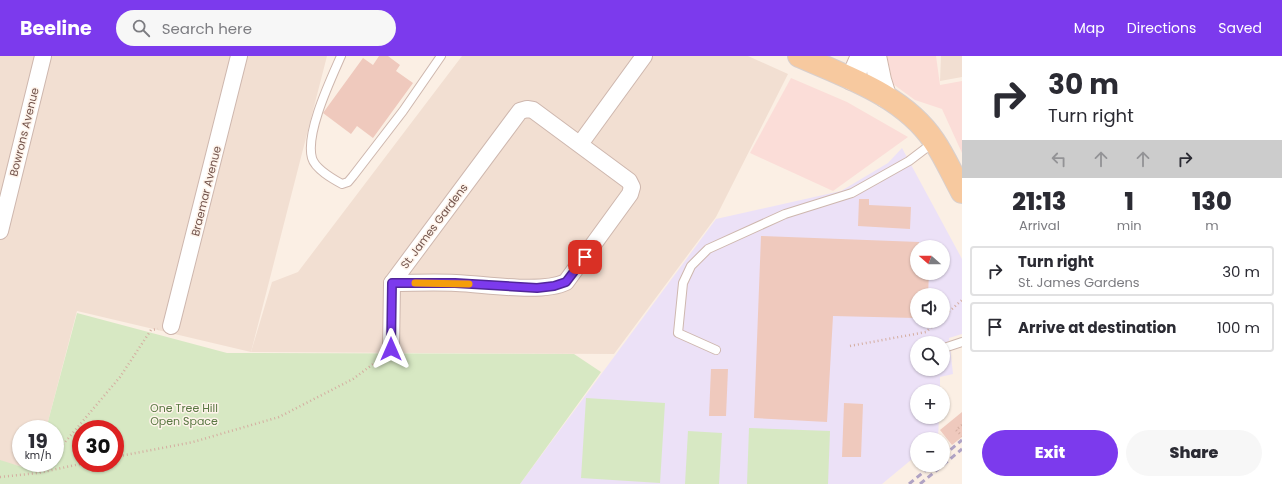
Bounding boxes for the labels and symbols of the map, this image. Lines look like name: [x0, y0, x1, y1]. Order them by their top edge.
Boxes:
street label: Bowrons Avenue: [5, 86, 43, 178]
street label: Braemar Avenue: [187, 144, 225, 238]
street label: St. James Gardens: [397, 180, 472, 272]
pin: [568, 240, 602, 274]
north arrow: [910, 240, 950, 280]
position arrow: [370, 328, 412, 370]
park label: One Tree Hill Open Space: [150, 400, 218, 429]
speed limit sign: 30: [72, 420, 124, 472]

